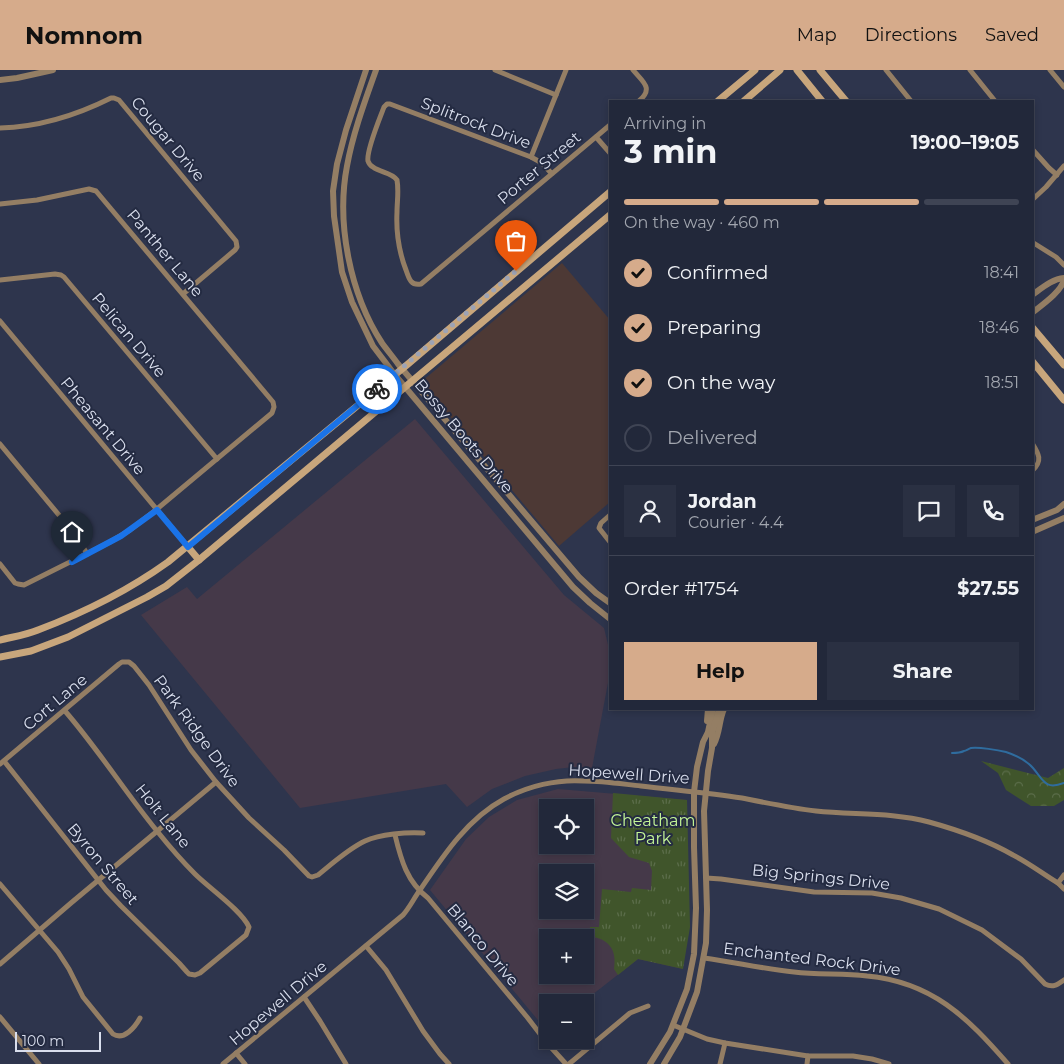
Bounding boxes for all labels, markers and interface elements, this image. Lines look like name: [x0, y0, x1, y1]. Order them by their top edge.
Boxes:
text: Nomnom: [25, 21, 143, 50]
text: Map: [797, 24, 837, 46]
text: Directions: [865, 24, 957, 46]
text: Saved: [985, 24, 1039, 46]
street label: Cougar Drive: [127, 93, 209, 185]
street label: Splitrock Drive: [418, 93, 534, 153]
text: Arriving in: [624, 114, 706, 133]
street label: Porter Street: [494, 127, 585, 208]
text: 19:00–19:05: [911, 131, 1019, 154]
text: 3 min: [624, 132, 717, 171]
street label: Panther Lane: [123, 205, 207, 301]
text: On the way · 460 m: [624, 213, 780, 232]
pin: [495, 220, 537, 271]
icon: bag: [502, 227, 530, 255]
icon: check: [624, 259, 652, 287]
text: Confirmed: [667, 261, 768, 284]
text: 18:41: [984, 263, 1019, 282]
street label: Pelican Drive: [88, 289, 170, 381]
icon: check: [624, 314, 652, 342]
text: Preparing: [667, 316, 762, 339]
text: 18:46: [979, 318, 1019, 337]
courier: [352, 364, 402, 414]
icon: check: [624, 369, 652, 397]
text: On the way: [667, 371, 775, 394]
street label: Pheasant Drive: [57, 373, 149, 479]
text: 18:51: [985, 373, 1019, 392]
icon: bike: [363, 375, 391, 403]
street label: Bossy Boots Drive: [411, 375, 517, 497]
text: Delivered: [667, 426, 758, 449]
button: person: [624, 485, 676, 537]
button: chat: [903, 485, 955, 537]
button: phone: [967, 485, 1019, 537]
text: Jordan: [688, 490, 757, 513]
pin: [51, 511, 93, 562]
text: Courier · 4.4: [688, 513, 784, 532]
icon: home: [58, 518, 86, 546]
text: Order #1754: [624, 577, 739, 600]
text: $27.55: [957, 577, 1019, 600]
button: Help: [624, 642, 817, 700]
button: Share: [827, 642, 1019, 700]
street label: Cort Lane: [19, 670, 91, 734]
street label: Park Ridge Drive: [150, 671, 244, 791]
street label: Hopewell Drive: [568, 760, 690, 788]
street label: Holt Lane: [131, 780, 195, 852]
map controls: [539, 799, 594, 1049]
button: locate: [539, 799, 594, 854]
park label: Cheatham Park: [611, 811, 695, 848]
street label: Byron Street: [63, 819, 143, 909]
street label: Big Springs Drive: [751, 860, 891, 894]
button: layers: [539, 864, 594, 919]
street label: Blanco Drive: [443, 900, 523, 990]
button: +: [539, 929, 594, 984]
street label: Enchanted Rock Drive: [722, 939, 902, 979]
street label: Hopewell Drive: [225, 957, 331, 1049]
button: −: [539, 994, 594, 1049]
scale bar: [15, 1029, 101, 1052]
text: 100 m: [22, 1032, 64, 1050]

